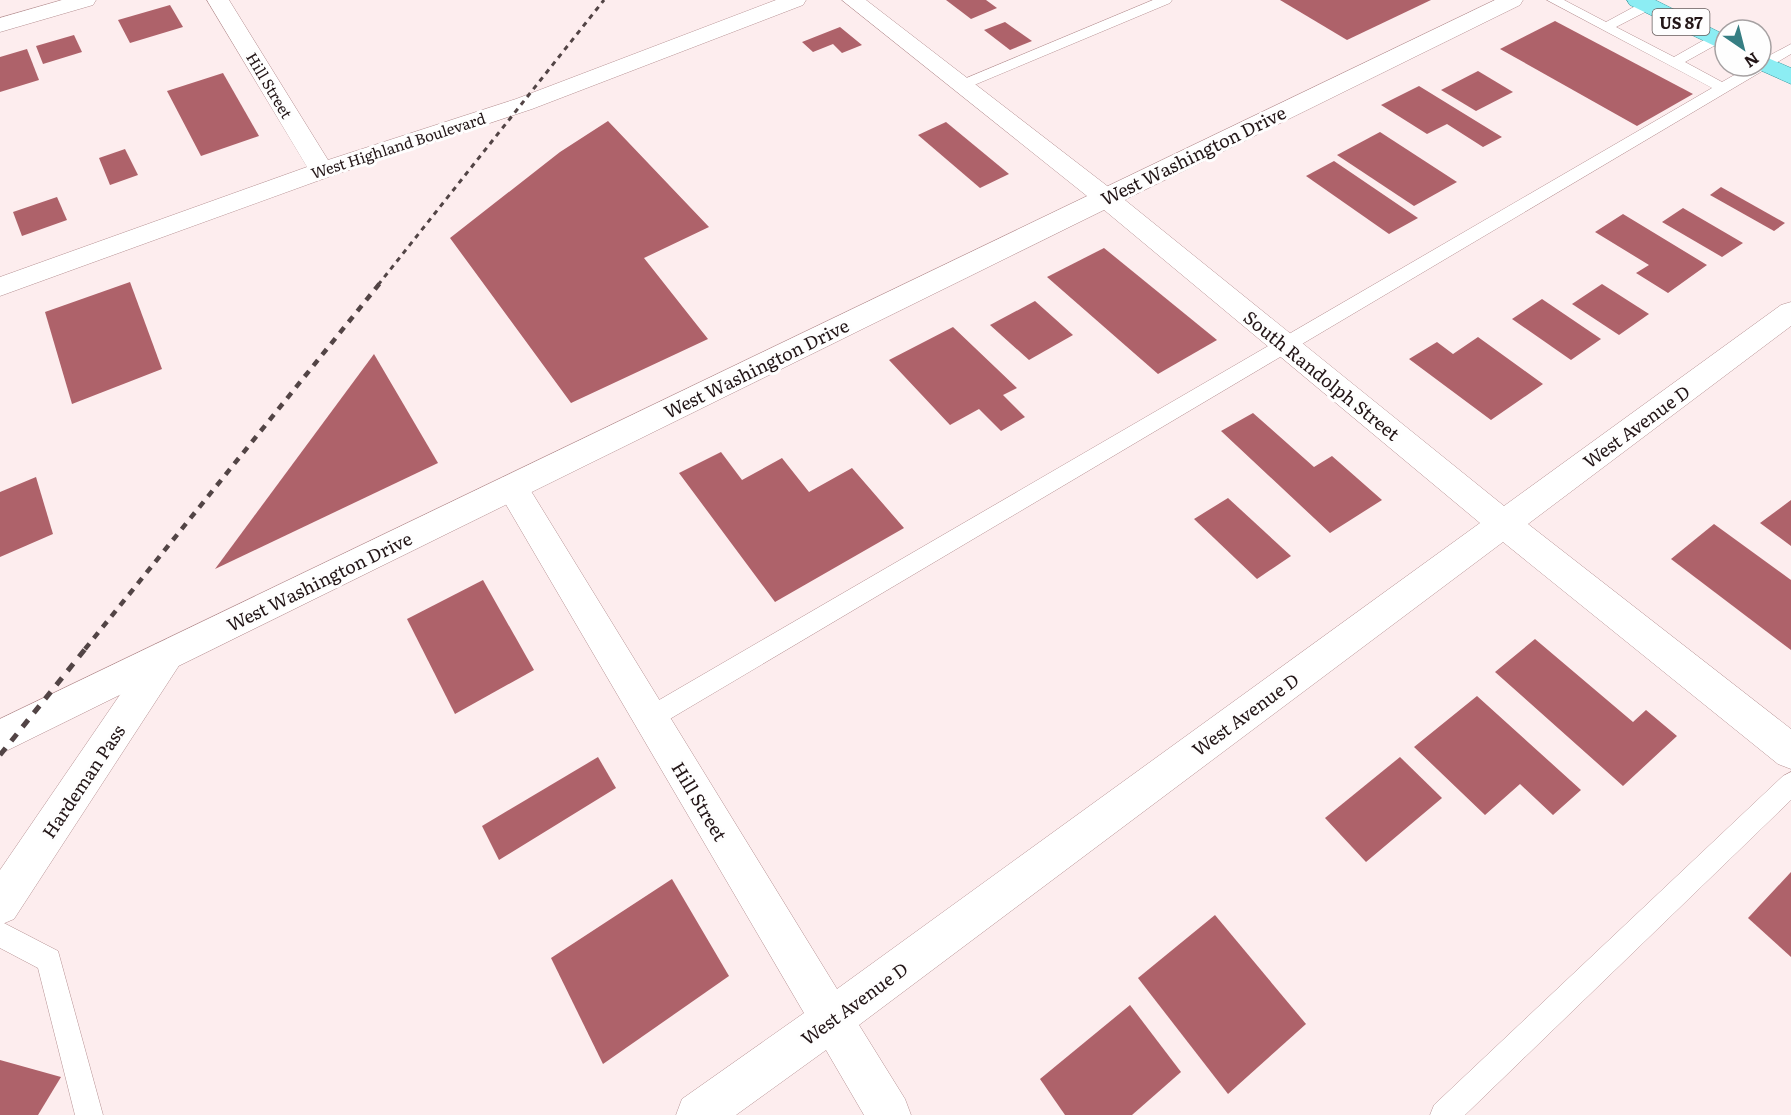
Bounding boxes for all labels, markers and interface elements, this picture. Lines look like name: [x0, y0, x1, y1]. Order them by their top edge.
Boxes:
road number: US 87: [1652, 9, 1710, 35]
north arrow: [1713, 18, 1773, 78]
text: N: [1740, 47, 1765, 75]
street label: Hill Street: [241, 48, 299, 122]
street label: West Washington Drive: [1096, 98, 1290, 212]
street label: West Highland Boulevard: [308, 106, 488, 184]
street label: South Randolph Street: [1238, 303, 1406, 447]
street label: West Washington Drive: [659, 311, 853, 425]
street label: West Avenue D: [1577, 378, 1695, 474]
street label: West Washington Drive: [222, 524, 416, 638]
street label: West Avenue D: [1186, 666, 1304, 762]
street label: Hardeman Pass: [35, 719, 131, 843]
street label: Hill Street: [666, 756, 735, 846]
street label: West Avenue D: [795, 955, 913, 1051]

